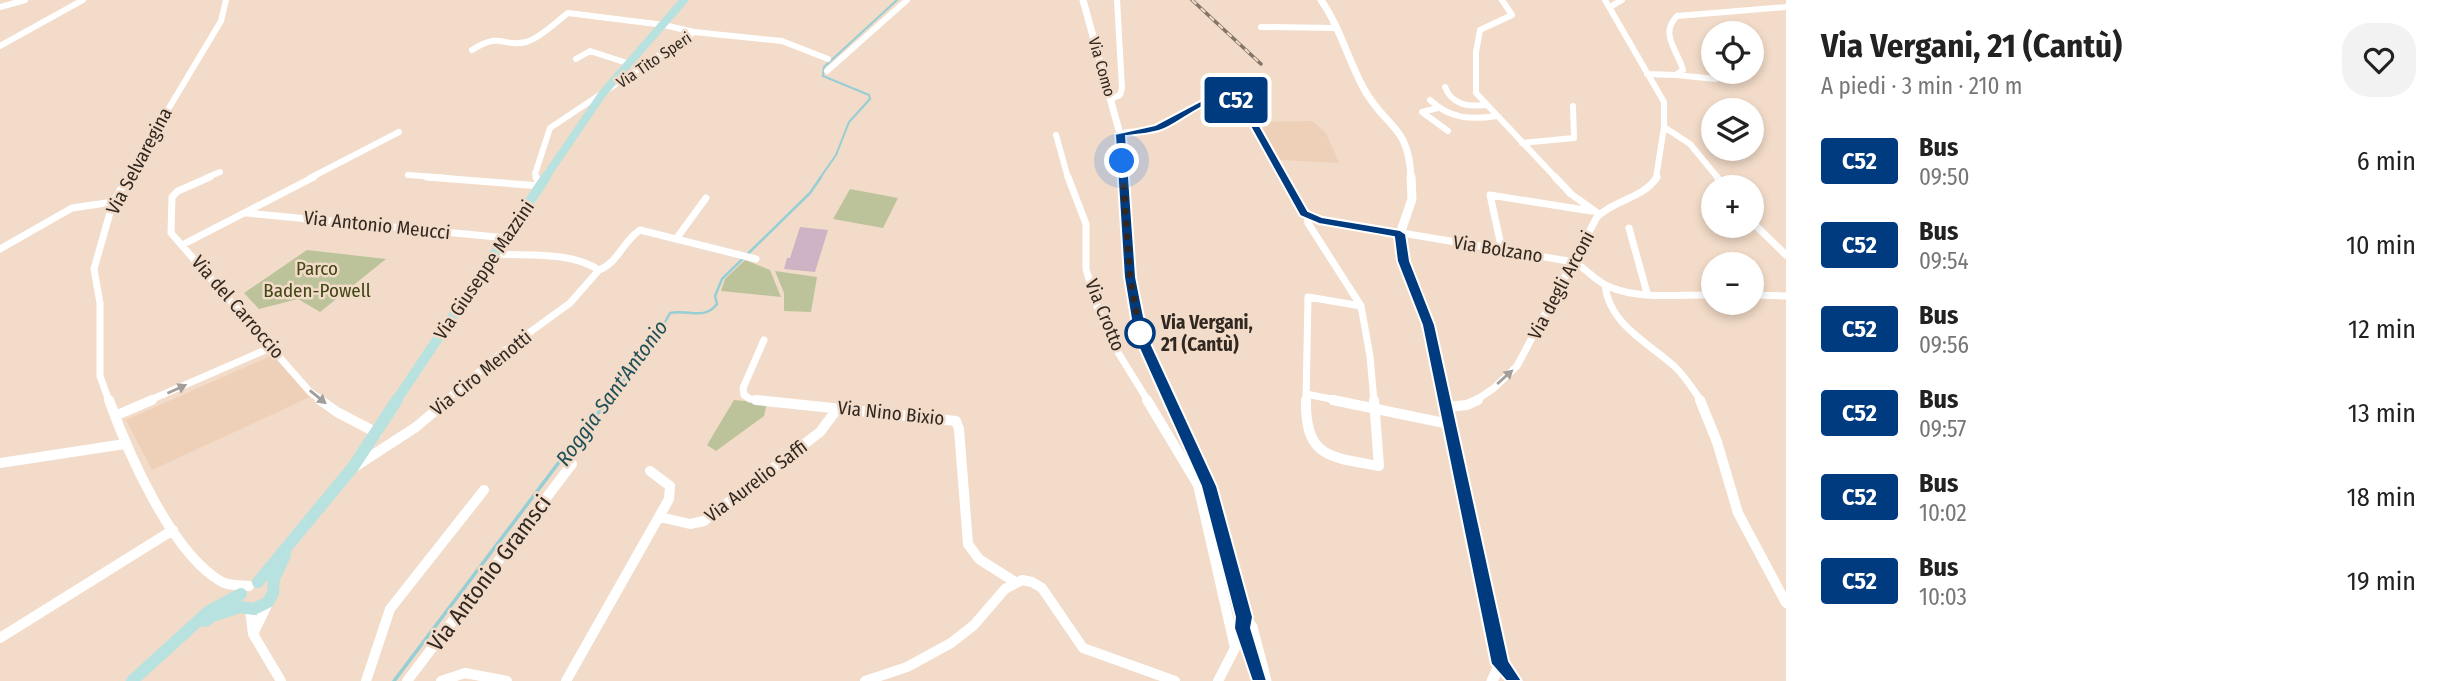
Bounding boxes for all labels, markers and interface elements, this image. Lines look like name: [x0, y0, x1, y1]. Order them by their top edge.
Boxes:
map controls: [1701, 21, 1764, 315]
button: locate: [1701, 21, 1764, 84]
button: heart: [2342, 23, 2416, 97]
text: Via Vergani, 21 (Cantù): [1821, 26, 2122, 66]
street label: Via Tito Speri: [613, 28, 695, 92]
street label: Via Como: [1084, 35, 1120, 99]
text: A piedi · 3 min · 210 m: [1821, 72, 2022, 100]
line badge: C52: [1196, 77, 1276, 123]
text: C52: [1219, 86, 1253, 114]
button: layers: [1701, 98, 1764, 161]
street label: Via Selvaregina: [101, 104, 177, 218]
text: Bus: [1919, 132, 1958, 163]
your location: [1104, 143, 1139, 178]
text: 6 min: [2357, 146, 2416, 177]
text: C52: [1842, 147, 1877, 175]
text: 09:50: [1919, 163, 1970, 191]
button: +: [1701, 175, 1764, 238]
street label: Via Giuseppe Mazzini: [429, 196, 539, 344]
street label: Via Antonio Meucci: [303, 206, 451, 244]
text: Bus: [1919, 216, 1958, 247]
street label: Via degli Arconi: [1523, 227, 1599, 343]
text: 10 min: [2346, 230, 2416, 261]
street label: Via Bolzano: [1452, 231, 1544, 267]
text: C52: [1842, 231, 1877, 259]
text: 09:54: [1919, 247, 1969, 275]
street label: Via del Carroccio: [187, 251, 289, 363]
button: −: [1701, 252, 1764, 315]
park label: Parco Baden-Powell: [263, 257, 371, 302]
street label: Via Crotto: [1080, 276, 1130, 354]
text: Bus: [1919, 300, 1958, 331]
place label: Via Vergani, 21 (Cantù): [1160, 311, 1253, 356]
text: 12 min: [2348, 314, 2416, 345]
water label: Roggia Sant'Antonio: [550, 315, 674, 471]
text: C52: [1842, 315, 1877, 343]
marker: Via Vergani, 21 (Cantù): [1125, 318, 1155, 348]
street label: Via Ciro Menotti: [426, 325, 536, 421]
text: 09:56: [1919, 331, 1969, 359]
one-way arrow: [1496, 369, 1514, 385]
one-way arrow: [167, 383, 187, 395]
text: Bus: [1919, 384, 1958, 415]
one-way arrow: [309, 389, 327, 404]
street label: Via Nino Bixio: [836, 396, 946, 430]
text: 13 min: [2348, 398, 2416, 429]
text: C52: [1842, 399, 1877, 427]
text: 09:57: [1919, 415, 1966, 443]
street label: Via Aurelio Saffi: [700, 435, 812, 527]
text: Bus: [1919, 468, 1958, 499]
text: 18 min: [2347, 482, 2416, 513]
text: C52: [1842, 483, 1877, 511]
street label: Via Antonio Gramsci: [421, 489, 557, 657]
text: 10:02: [1919, 499, 1967, 527]
text: Bus: [1919, 552, 1958, 583]
text: 19 min: [2347, 566, 2416, 597]
text: C52: [1842, 567, 1877, 595]
text: 10:03: [1919, 583, 1967, 611]

